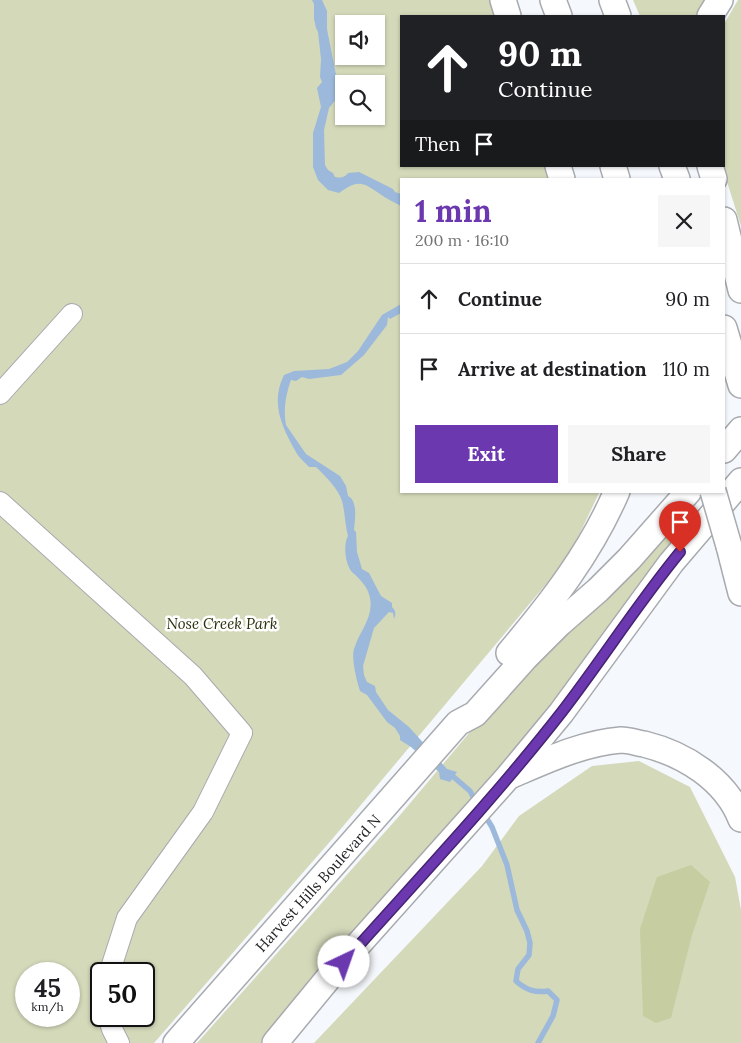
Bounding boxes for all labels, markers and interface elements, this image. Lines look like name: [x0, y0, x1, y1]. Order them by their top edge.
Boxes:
map controls: [335, 15, 385, 125]
button: sound: [335, 15, 385, 65]
text: 90 m: [498, 31, 582, 76]
icon: ahead: [415, 35, 480, 100]
button: search: [335, 75, 385, 125]
text: Continue: [498, 75, 593, 103]
icon: arrive: [470, 130, 498, 158]
text: Then: [415, 132, 460, 156]
text: 1 min: [415, 192, 492, 230]
button: close: [658, 195, 710, 247]
text: 200 m · 16:10: [415, 230, 509, 250]
icon: ahead: [415, 285, 443, 313]
text: Continue: [458, 287, 542, 311]
text: 90 m: [665, 287, 710, 311]
icon: arrive: [415, 355, 443, 383]
text: Arrive at destination: [458, 357, 647, 381]
text: 110 m: [662, 357, 710, 381]
button: Exit: [415, 425, 558, 483]
button: Share: [568, 425, 710, 483]
pin: [659, 501, 701, 552]
icon: arrive: [666, 508, 694, 536]
park label: Nose Creek Park: [167, 614, 278, 633]
street label: Harvest Hills Boulevard N: [251, 810, 385, 956]
position arrow: [317, 935, 369, 987]
speed limit sign: 50: [90, 962, 155, 1027]
text: 45: [34, 972, 61, 1004]
text: km/h: [31, 999, 64, 1014]

